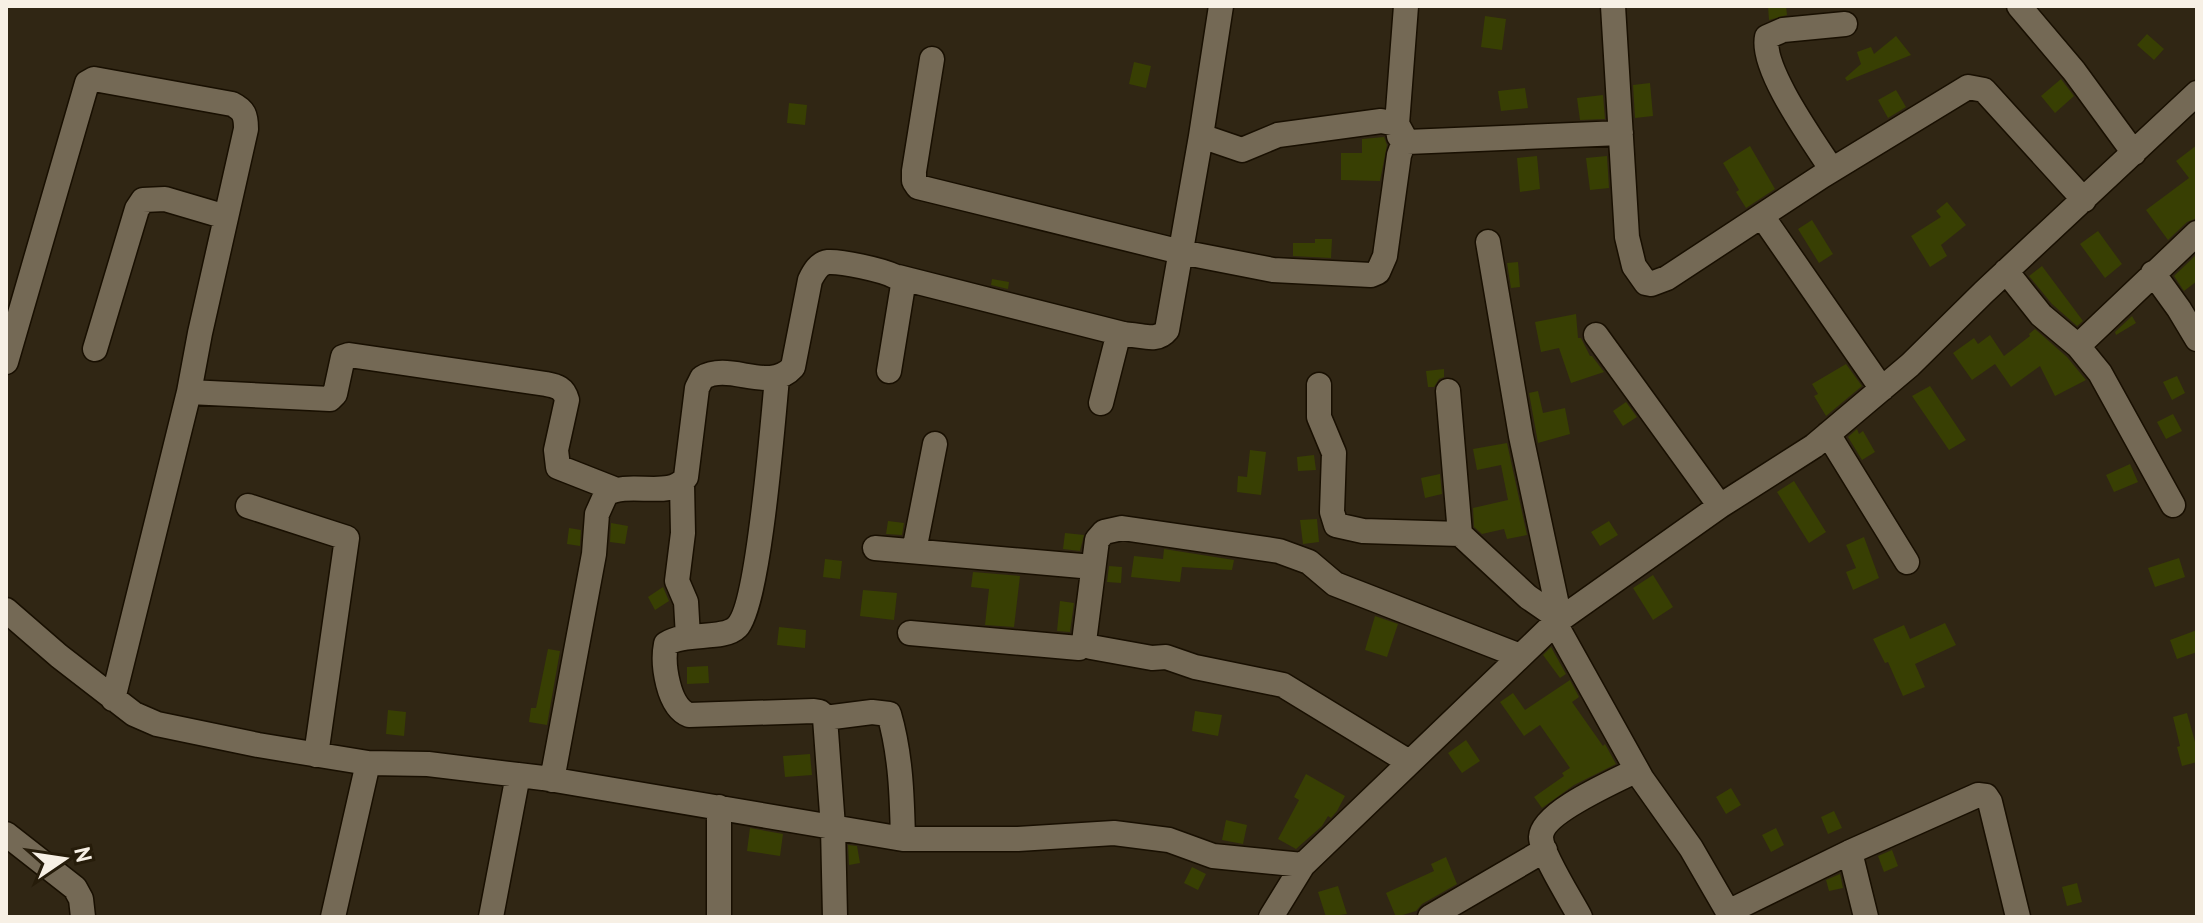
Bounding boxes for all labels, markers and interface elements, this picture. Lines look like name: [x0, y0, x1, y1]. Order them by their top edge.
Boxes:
north arrow: [24, 819, 104, 899]
text: N: [68, 844, 99, 865]

